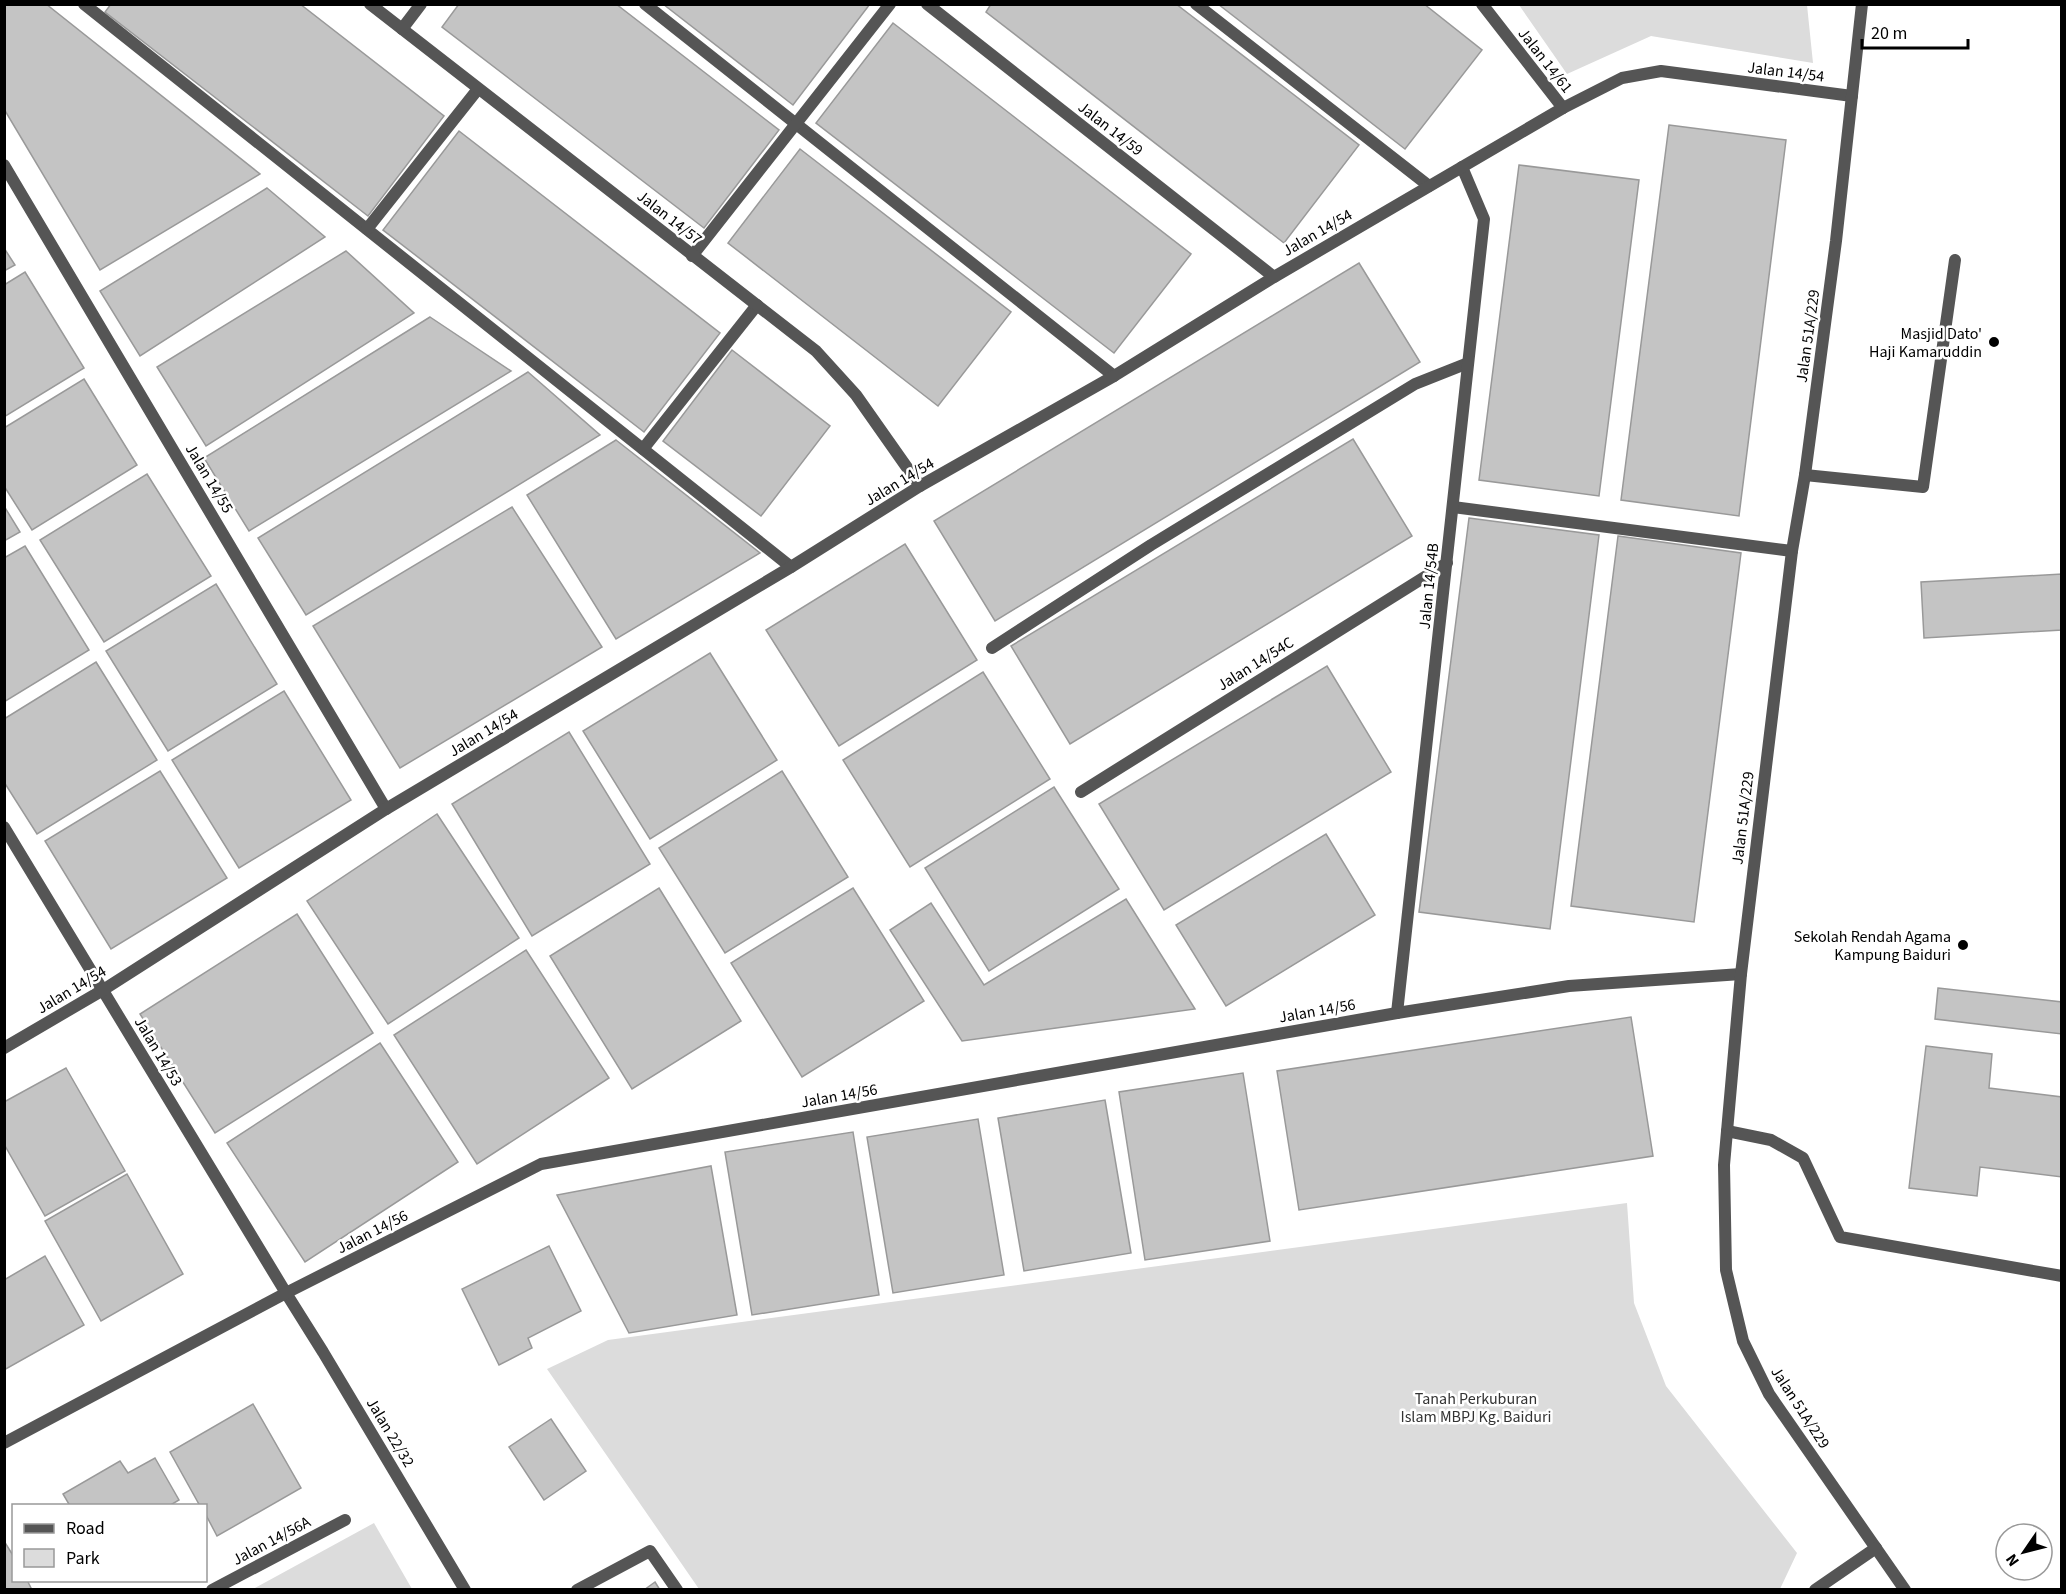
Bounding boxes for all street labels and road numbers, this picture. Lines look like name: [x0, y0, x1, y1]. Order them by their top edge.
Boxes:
street label: Jalan 14/61: [1513, 23, 1578, 98]
street label: Jalan 14/54: [1746, 56, 1826, 88]
street label: Jalan 14/59: [1073, 96, 1148, 161]
street label: Jalan 14/57: [632, 185, 707, 250]
street label: Jalan 14/54: [1279, 204, 1356, 262]
street label: Jalan 51A/229: [1791, 288, 1825, 384]
street label: Jalan 14/55: [180, 440, 238, 517]
street label: Jalan 14/54: [861, 453, 938, 511]
street label: Jalan 14/54B: [1414, 542, 1444, 630]
street label: Jalan 14/54C: [1213, 632, 1298, 696]
street label: Jalan 14/54: [445, 704, 522, 762]
street label: Jalan 51A/229: [1726, 770, 1760, 866]
street label: Jalan 14/54: [33, 961, 110, 1019]
street label: Jalan 14/56: [1277, 993, 1357, 1029]
street label: Jalan 14/53: [129, 1013, 187, 1090]
street label: Jalan 14/56: [799, 1078, 879, 1114]
street label: Jalan 14/56: [333, 1205, 412, 1259]
street label: Jalan 51A/229: [1765, 1362, 1835, 1453]
street label: Jalan 22/32: [361, 1394, 419, 1471]
street label: Jalan 14/56A: [228, 1511, 315, 1571]

